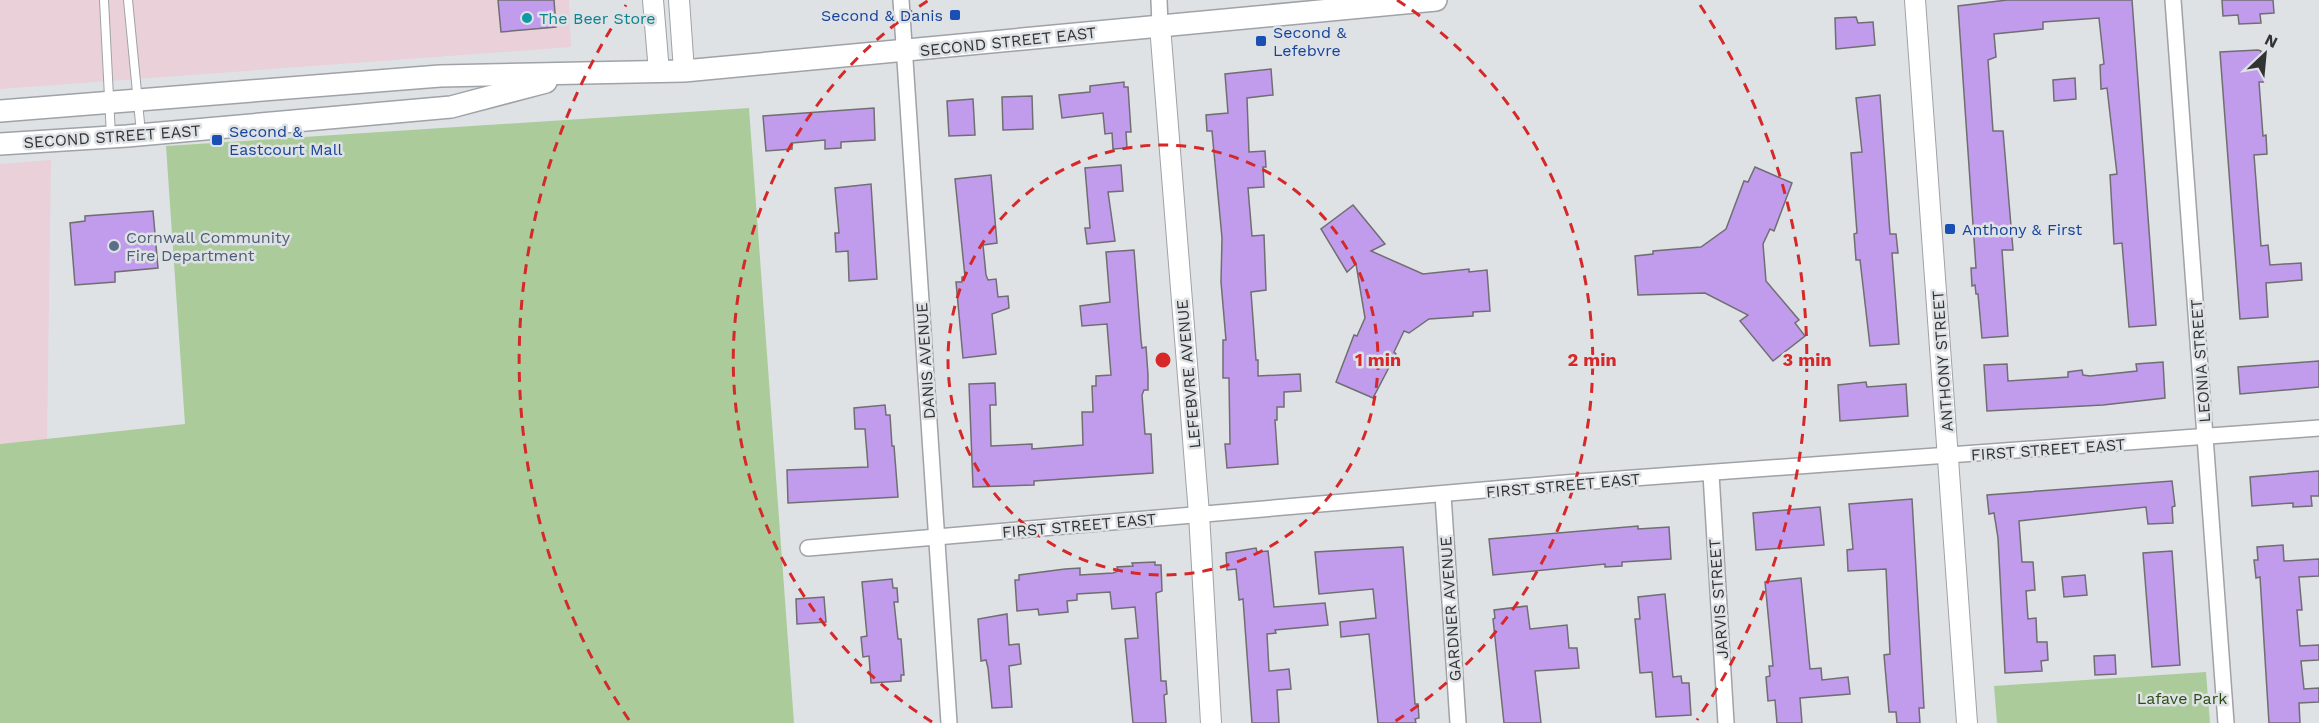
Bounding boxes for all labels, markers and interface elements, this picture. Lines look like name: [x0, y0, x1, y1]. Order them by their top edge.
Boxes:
place label: Second & Danis: [821, 6, 943, 25]
marker: Second & Danis: [948, 8, 962, 22]
place label: The Beer Store: [539, 9, 656, 28]
marker: The Beer Store: [520, 11, 534, 25]
street label: SECOND STREET EAST: [919, 23, 1097, 60]
place label: Second & Lefebvre: [1273, 23, 1347, 60]
north arrow: [2235, 24, 2295, 84]
text: N: [2262, 30, 2281, 52]
marker: Second & Lefebvre: [1254, 34, 1268, 48]
street label: SECOND STREET EAST: [23, 121, 201, 152]
place label: Second & Eastcourt Mall: [229, 122, 343, 159]
marker: Second & Eastcourt Mall: [210, 133, 224, 147]
place label: Anthony & First: [1962, 220, 2083, 239]
marker: Anthony & First: [1943, 222, 1957, 236]
place label: Cornwall Community Fire Department: [126, 228, 291, 265]
marker: Cornwall Community Fire Department: [107, 239, 121, 253]
street label: ANTHONY STREET: [1928, 289, 1957, 432]
street label: LEONIA STREET: [2187, 298, 2214, 423]
street label: LEFEBVRE AVENUE: [1173, 299, 1204, 449]
street label: DANIS AVENUE: [912, 302, 939, 420]
text: 1 min: [1355, 349, 1401, 370]
text: 2 min: [1567, 349, 1617, 370]
text: 3 min: [1782, 349, 1832, 370]
centre of rings: [1153, 350, 1173, 370]
street label: FIRST STREET EAST: [1970, 435, 2126, 464]
street label: FIRST STREET EAST: [1485, 469, 1641, 502]
street label: FIRST STREET EAST: [1001, 509, 1157, 542]
street label: GARDNER AVENUE: [1436, 536, 1465, 682]
street label: JARVIS STREET: [1705, 538, 1732, 660]
park label: Lafave Park: [2137, 689, 2227, 708]

